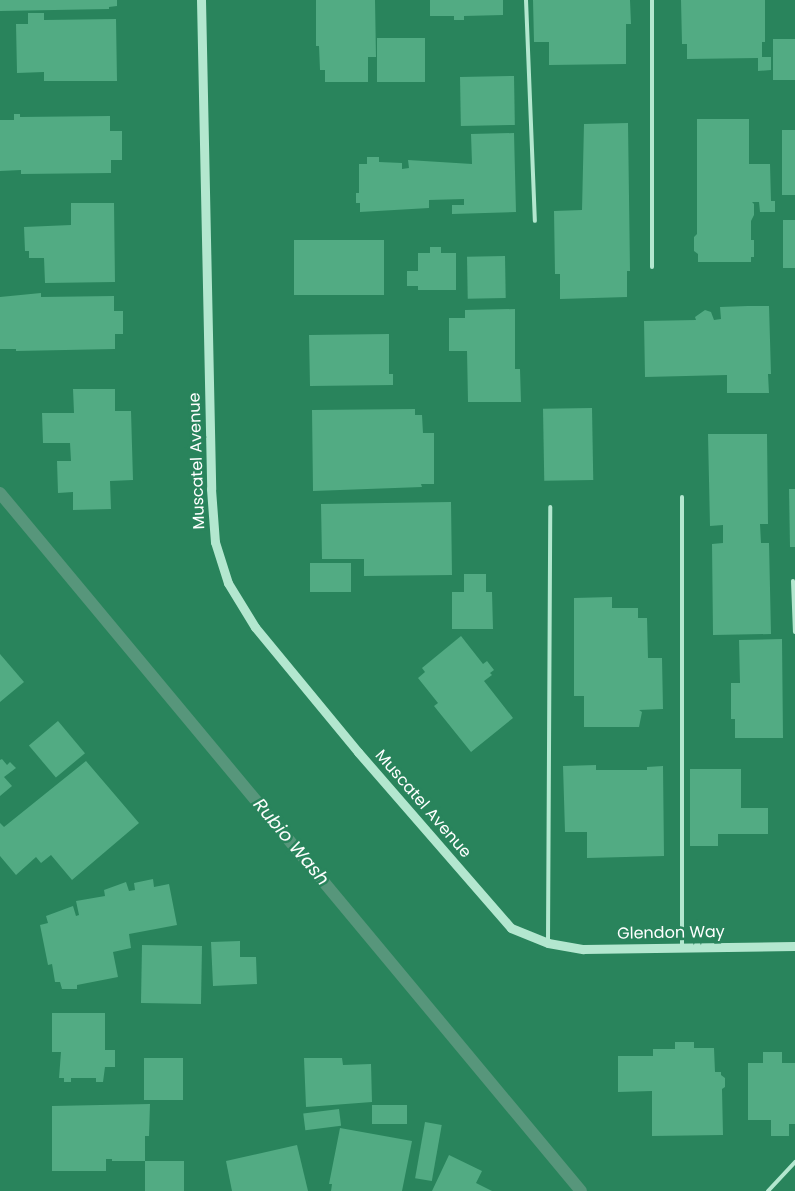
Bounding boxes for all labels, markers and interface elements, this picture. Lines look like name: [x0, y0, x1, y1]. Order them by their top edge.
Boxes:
street label: Muscatel Avenue: [185, 392, 209, 530]
street label: Muscatel Avenue: [371, 746, 475, 862]
water label: Rubio Wash: [248, 794, 334, 890]
street label: Glendon Way: [617, 922, 725, 944]

